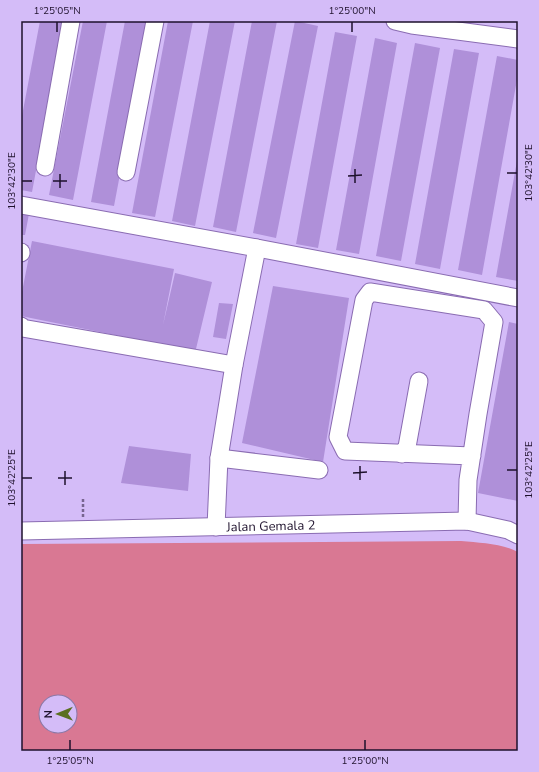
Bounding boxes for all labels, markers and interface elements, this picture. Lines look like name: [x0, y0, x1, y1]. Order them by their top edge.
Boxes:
text: 1°25'05"N: [33, 4, 81, 18]
text: 1°25'00"N: [328, 4, 376, 18]
text: 103°42'30"E: [522, 144, 536, 202]
text: 103°42'30"E: [5, 152, 19, 210]
text: 103°42'25"E: [522, 441, 536, 499]
text: 103°42'25"E: [5, 449, 19, 507]
street label: Jalan Gemala 2: [225, 516, 316, 536]
north arrow: [38, 694, 78, 734]
text: N: [41, 710, 56, 718]
text: 1°25'05"N: [46, 754, 94, 768]
text: 1°25'00"N: [341, 754, 389, 768]

